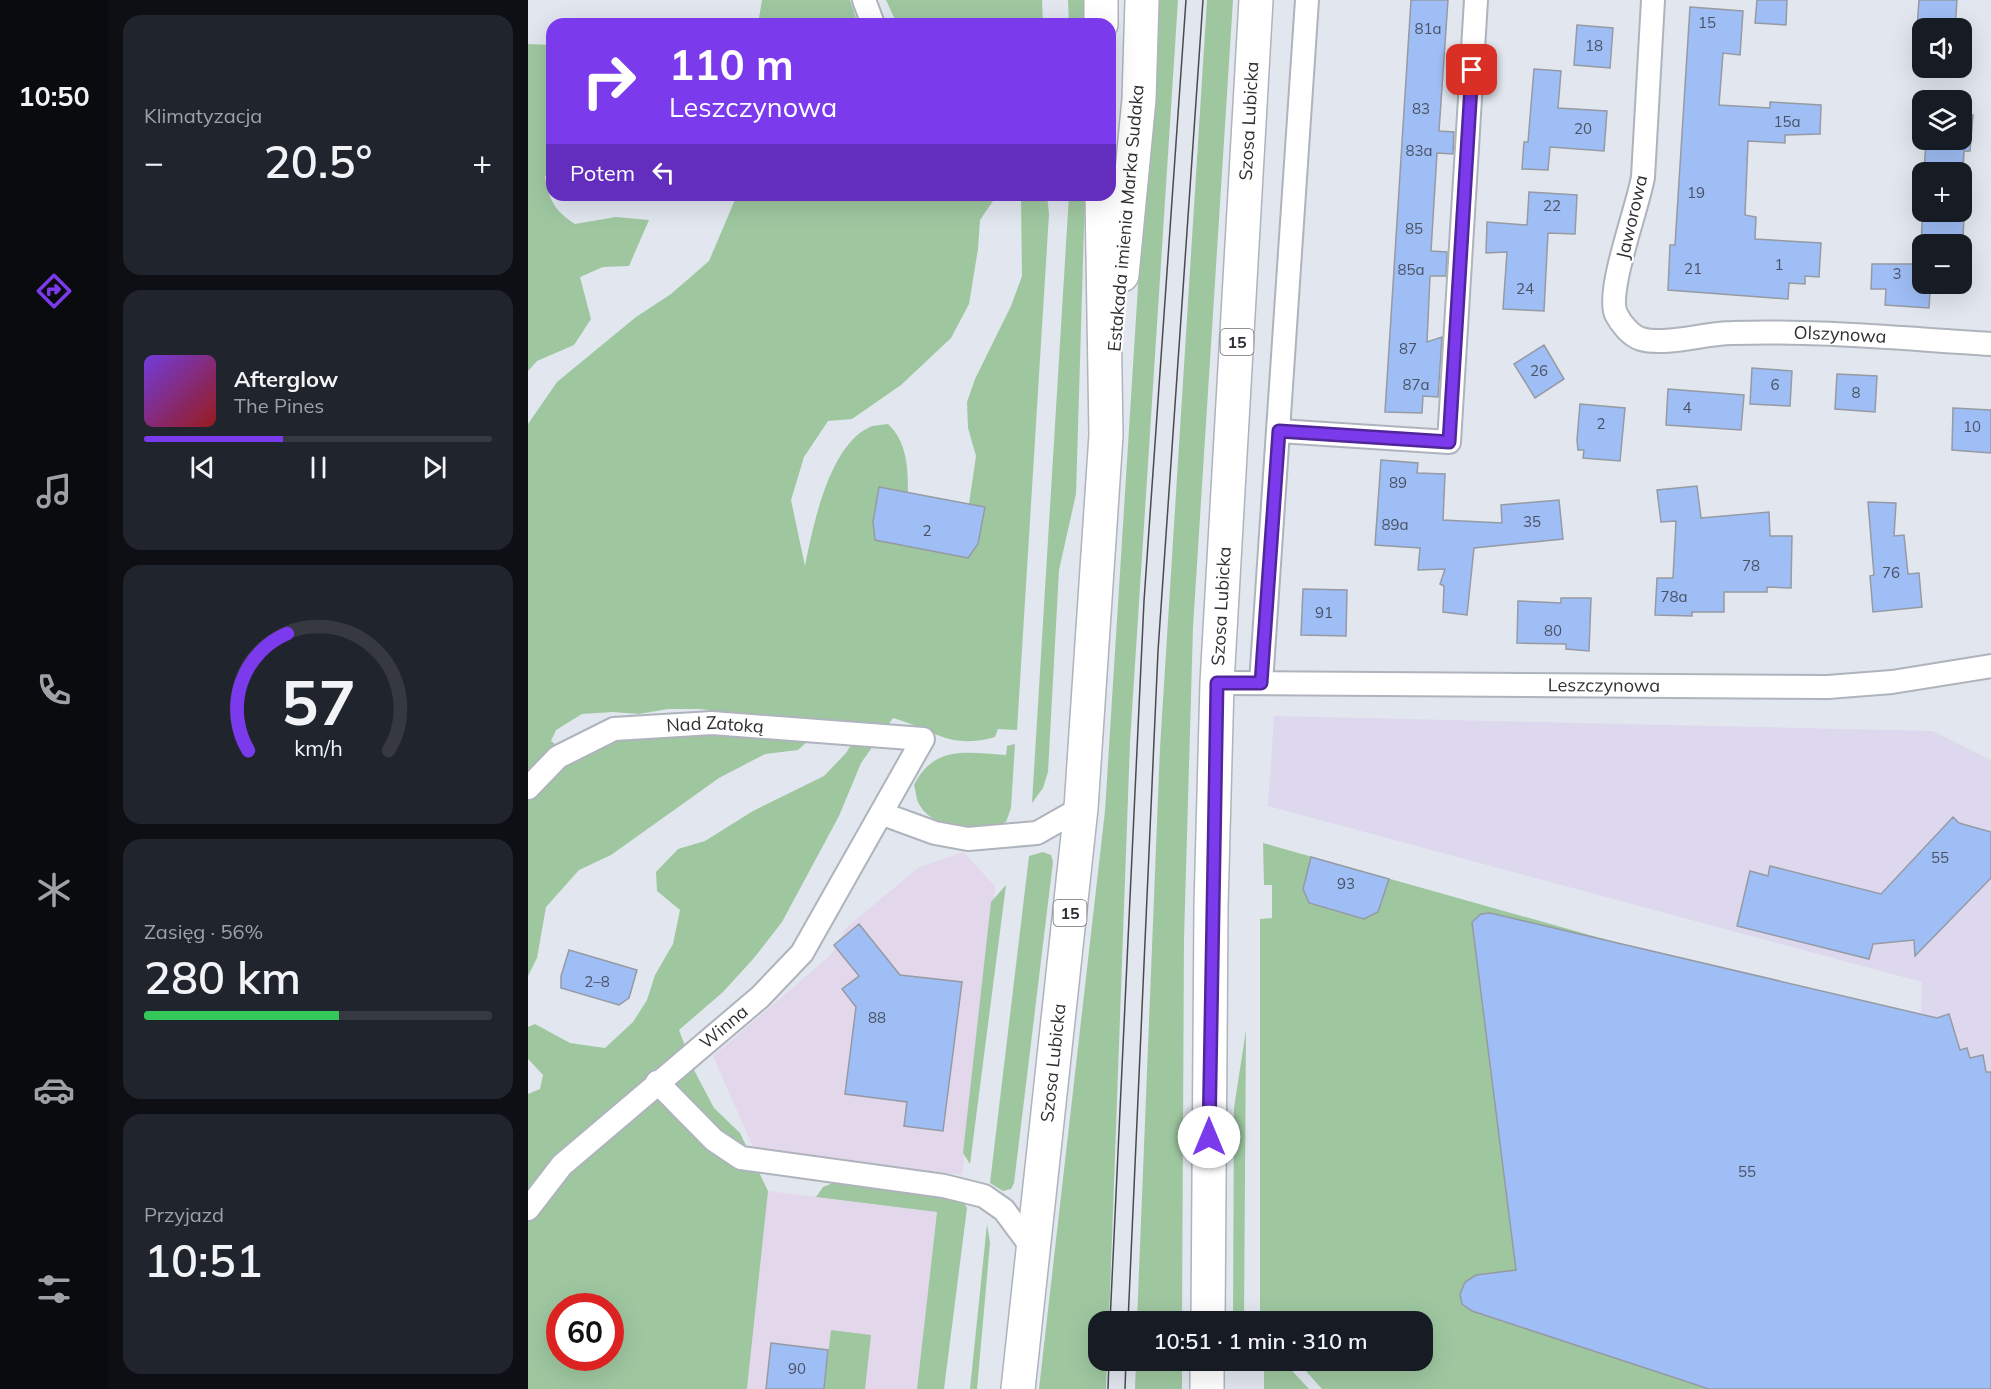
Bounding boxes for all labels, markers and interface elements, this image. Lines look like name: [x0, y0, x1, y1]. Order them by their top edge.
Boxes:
house number: 15: [1698, 13, 1716, 32]
map controls: [1912, 18, 1972, 294]
button: sound: [1912, 18, 1972, 78]
house number: 81a: [1414, 19, 1442, 38]
house number: 18: [1585, 36, 1603, 55]
text: 110 m: [669, 38, 794, 91]
icon: right: [570, 42, 648, 120]
pin: [1446, 44, 1497, 95]
icon: arrive: [1455, 53, 1488, 86]
street label: Szosa Lubicka: [1234, 61, 1263, 181]
text: 10:50: [18, 79, 90, 113]
street label: Estakada imienia Marka Sudaka: [1102, 84, 1149, 352]
text: Leszczynowa: [669, 90, 837, 124]
button: layers: [1912, 90, 1972, 150]
house number: 83: [1412, 99, 1430, 118]
text: Klimatyzacja: [144, 103, 262, 128]
house number: 15a: [1773, 112, 1801, 131]
house number: 20: [1574, 119, 1592, 138]
text: 20.5°: [264, 133, 372, 189]
text: −: [144, 141, 164, 182]
text: +: [472, 141, 492, 182]
house number: 83a: [1405, 141, 1433, 160]
icon: left: [647, 156, 680, 189]
text: Potem: [570, 159, 635, 187]
button: +: [1912, 162, 1972, 222]
street label: Jaworowa: [1611, 173, 1652, 261]
house number: 19: [1687, 183, 1705, 202]
house number: 22: [1543, 196, 1561, 215]
house number: 85: [1405, 219, 1423, 238]
button: −: [1912, 234, 1972, 294]
house number: 1: [1774, 255, 1784, 274]
house number: 21: [1684, 259, 1702, 278]
house number: 85a: [1397, 260, 1425, 279]
house number: 3: [1892, 264, 1902, 283]
icon: directions: [33, 270, 75, 312]
house number: 24: [1516, 279, 1534, 298]
street label: Olszynowa: [1793, 321, 1887, 348]
road number: 15: [1220, 329, 1254, 355]
house number: 87: [1399, 339, 1417, 358]
house number: 26: [1530, 361, 1548, 380]
text: Afterglow: [234, 365, 338, 393]
house number: 87a: [1402, 375, 1430, 394]
house number: 6: [1770, 375, 1780, 394]
house number: 8: [1851, 383, 1861, 402]
text: The Pines: [234, 393, 324, 418]
house number: 4: [1682, 398, 1692, 417]
house number: 2: [1596, 414, 1606, 433]
house number: 10: [1963, 417, 1981, 436]
icon: previous: [186, 451, 219, 484]
icon: pause: [302, 451, 335, 484]
icon: next: [418, 451, 451, 484]
icon: music: [33, 470, 75, 512]
house number: 89: [1389, 473, 1407, 492]
house number: 35: [1523, 512, 1541, 531]
house number: 89a: [1381, 515, 1409, 534]
house number: 2: [922, 521, 932, 540]
street label: Szosa Lubicka: [1206, 546, 1236, 666]
house number: 78: [1742, 556, 1760, 575]
house number: 76: [1882, 563, 1900, 582]
house number: 78a: [1660, 587, 1688, 606]
house number: 91: [1315, 603, 1333, 622]
house number: 80: [1544, 621, 1562, 640]
text: 57: [281, 663, 355, 742]
icon: phone: [33, 669, 75, 711]
street label: Leszczynowa: [1548, 673, 1660, 697]
street label: Nad Zatoką: [666, 711, 765, 738]
text: km/h: [294, 735, 342, 762]
house number: 55: [1931, 848, 1949, 867]
icon: climate: [33, 869, 75, 911]
house number: 93: [1337, 874, 1355, 893]
road number: 15: [1054, 900, 1086, 926]
text: Zasięg · 56%: [144, 919, 263, 944]
text: 280 km: [144, 949, 301, 1005]
house number: 2–8: [584, 972, 610, 991]
street label: Winna: [695, 1000, 753, 1053]
street label: Szosa Lubicka: [1035, 1002, 1071, 1123]
house number: 88: [868, 1008, 886, 1027]
icon: car: [33, 1069, 75, 1111]
position arrow: [1177, 1105, 1241, 1169]
house number: 55: [1738, 1162, 1756, 1181]
text: Przyjazd: [144, 1202, 224, 1227]
text: 10:51: [144, 1232, 263, 1288]
icon: filters: [33, 1268, 75, 1310]
speed limit sign: 60: [546, 1293, 624, 1371]
text: 10:51 · 1 min · 310 m: [1153, 1327, 1368, 1355]
house number: 90: [788, 1359, 806, 1378]

